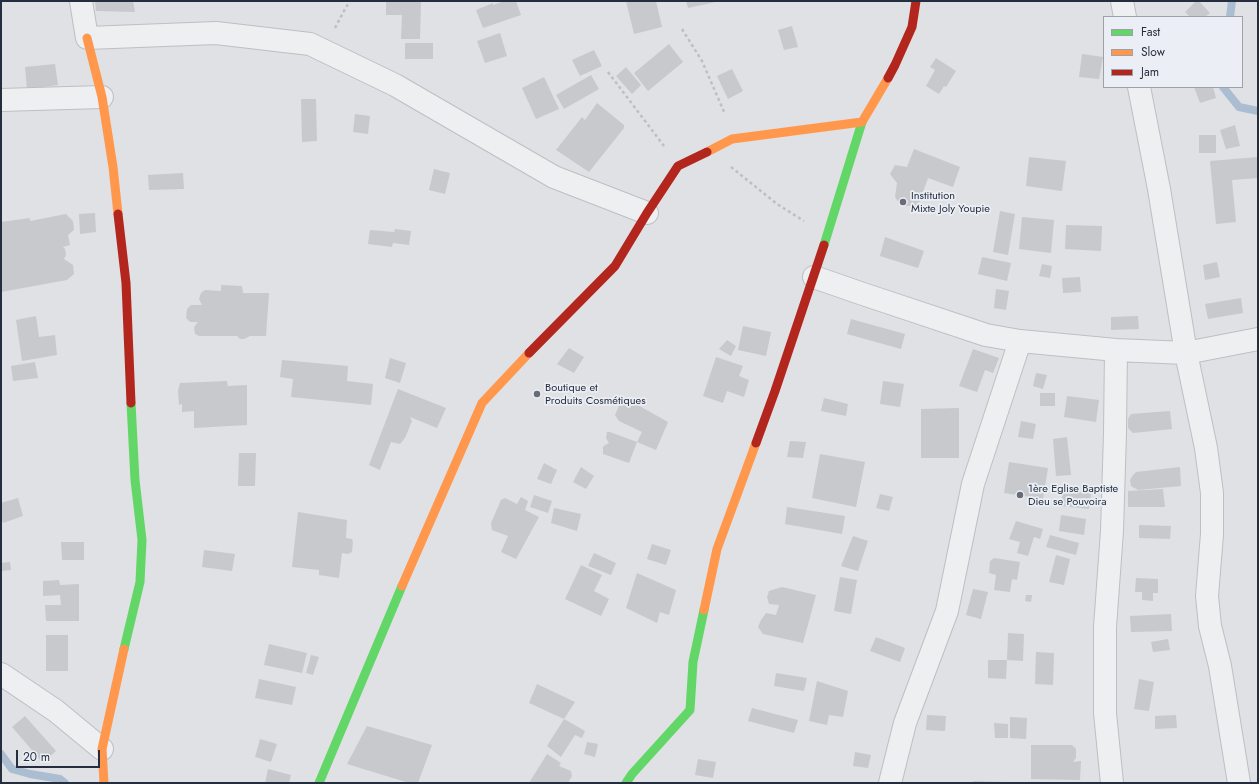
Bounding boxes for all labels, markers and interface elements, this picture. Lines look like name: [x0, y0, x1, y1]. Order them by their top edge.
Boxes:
legend: [1103, 16, 1243, 88]
text: Fast: [1141, 23, 1160, 41]
text: Slow: [1141, 43, 1165, 61]
text: Jam: [1141, 63, 1159, 81]
place label: Institution Mixte Joly Youpie: [911, 189, 990, 215]
marker: Institution Mixte Joly Youpie: [898, 197, 908, 207]
place label: Boutique et Produits Cosmétiques: [545, 381, 646, 407]
marker: Boutique et Produits Cosmétiques: [532, 389, 542, 399]
place label: 1ère Eglise Baptiste Dieu se Pouvoira: [1028, 482, 1118, 508]
marker: 1ère Eglise Baptiste Dieu se Pouvoira: [1015, 490, 1025, 500]
scale bar: [18, 742, 102, 768]
text: 20 m: [23, 748, 50, 766]

